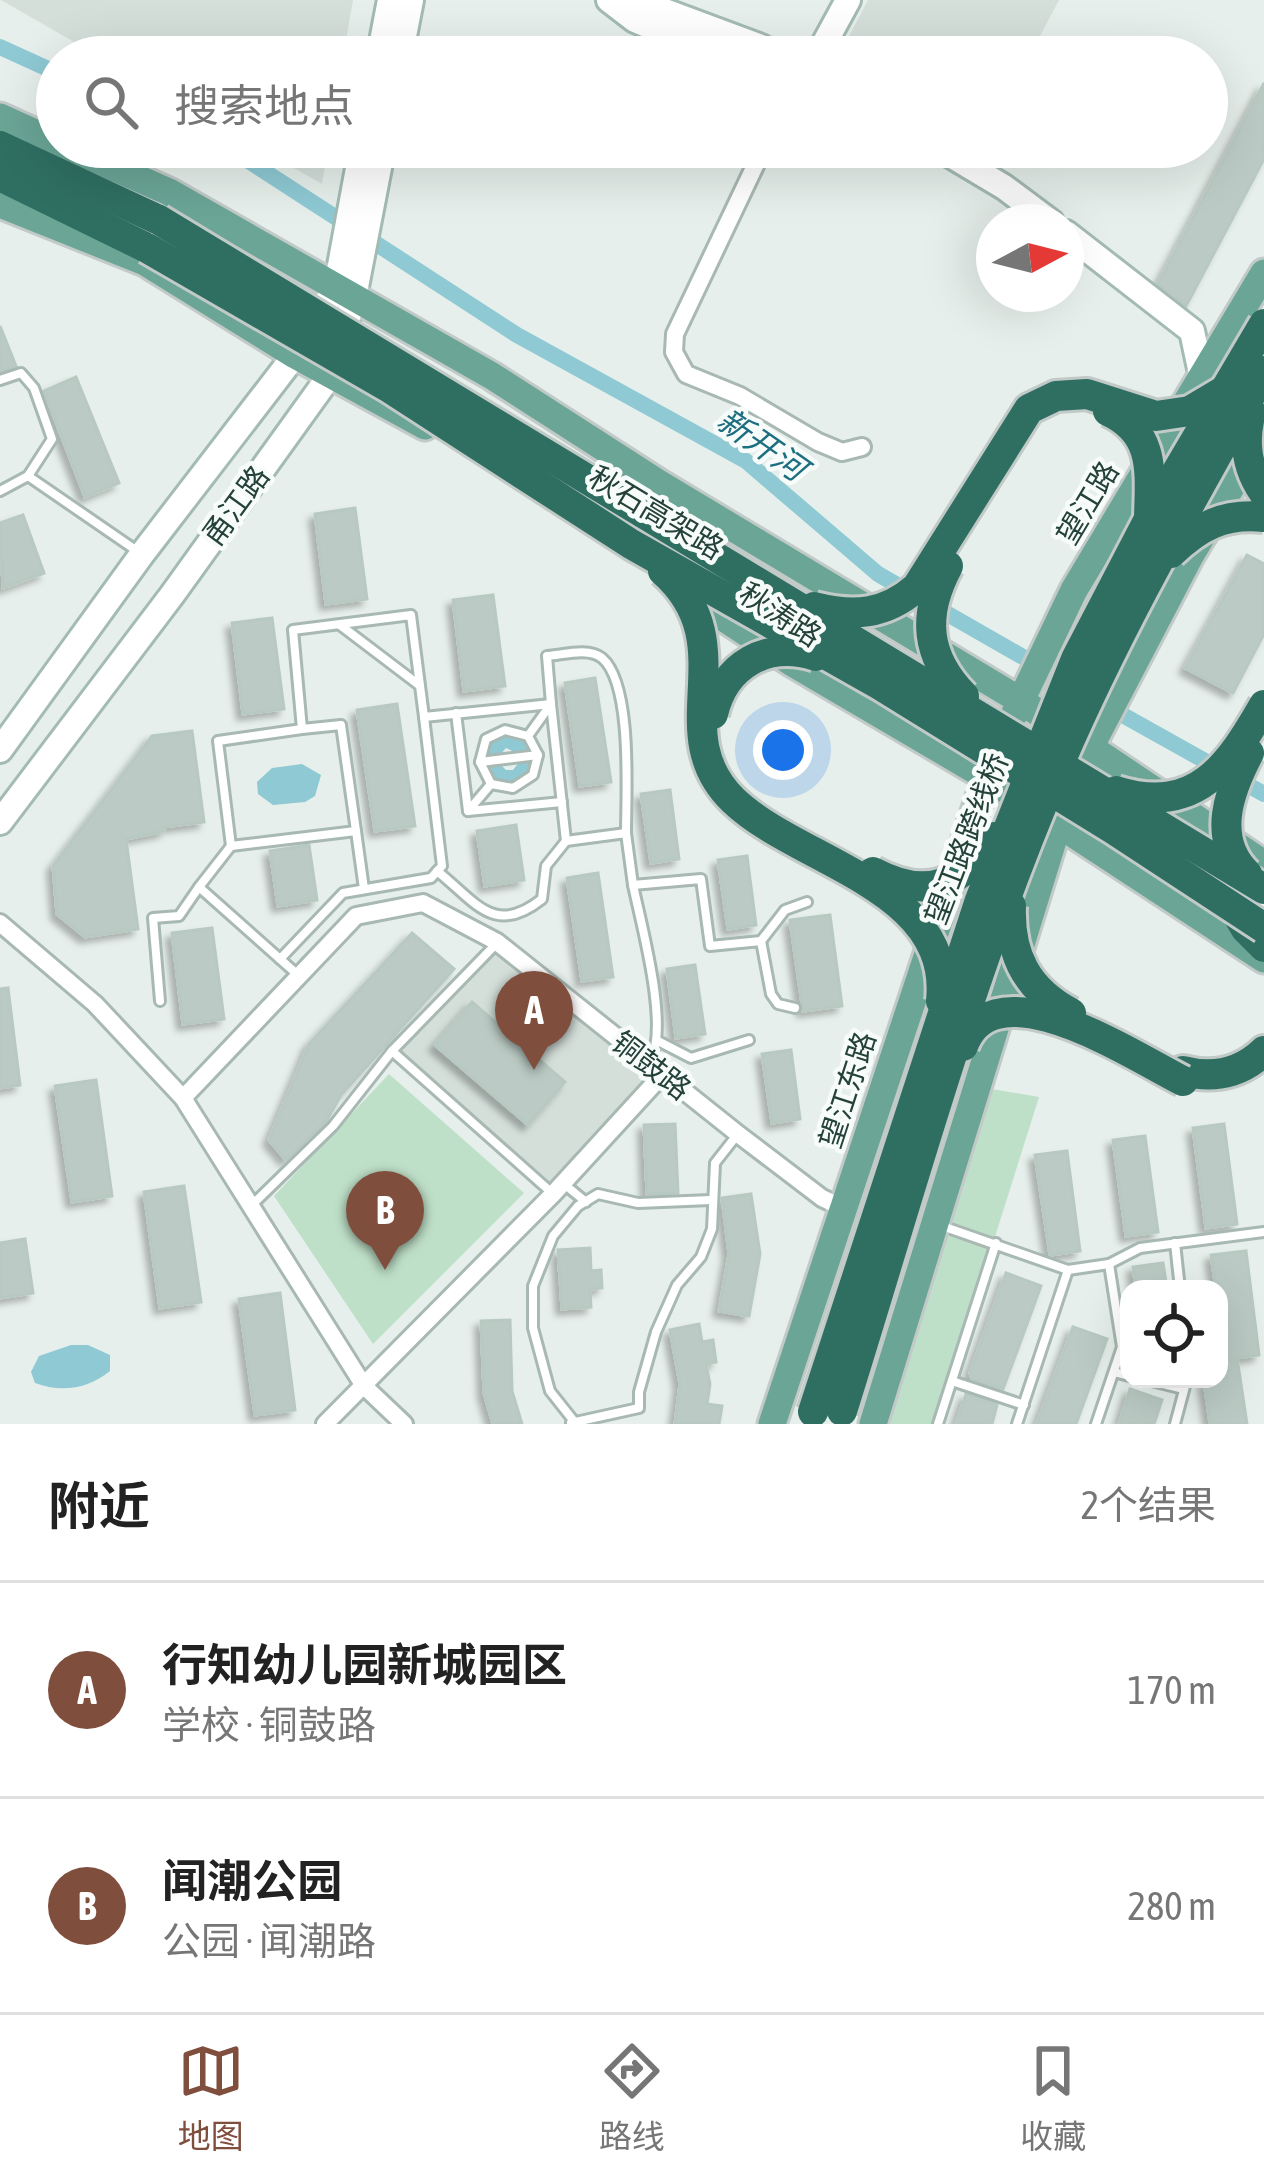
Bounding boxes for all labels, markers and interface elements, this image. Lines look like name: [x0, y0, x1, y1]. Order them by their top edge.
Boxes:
search box: [36, 36, 1228, 168]
icon: search: [78, 69, 144, 135]
text: 搜索地点: [174, 80, 354, 132]
north arrow: [976, 204, 1084, 312]
water label: 新开河: [711, 400, 818, 491]
street label: 望江路: [1049, 455, 1125, 550]
street label: 甬江路: [195, 459, 275, 552]
street label: 秋石高架路: [583, 459, 730, 565]
street label: 秋涛路: [734, 575, 828, 653]
your location: [753, 720, 813, 780]
street label: 望江路跨线桥: [918, 749, 1014, 929]
pin: A: [495, 971, 573, 1070]
street label: 铜鼓路: [606, 1024, 698, 1106]
street label: 望江东路: [812, 1027, 882, 1152]
pin: B: [346, 1171, 424, 1270]
map controls: [1120, 1280, 1228, 1388]
button: locate: [1120, 1280, 1228, 1388]
text: 附近: [48, 1476, 150, 1535]
text: 2个结果: [1081, 1483, 1216, 1527]
text: 行知幼儿园新城园区: [162, 1639, 567, 1691]
text: A: [77, 1668, 97, 1712]
text: 170 m: [1128, 1668, 1216, 1712]
text: 学校 · 铜鼓路: [162, 1703, 376, 1747]
text: 闻潮公园: [162, 1855, 342, 1907]
text: B: [78, 1884, 96, 1928]
text: 280 m: [1128, 1884, 1216, 1928]
text: 公园 · 闻潮路: [162, 1919, 376, 1963]
tab: 地图: [178, 2038, 244, 2158]
tab: 路线: [599, 2038, 665, 2158]
tab: 收藏: [1020, 2038, 1086, 2158]

